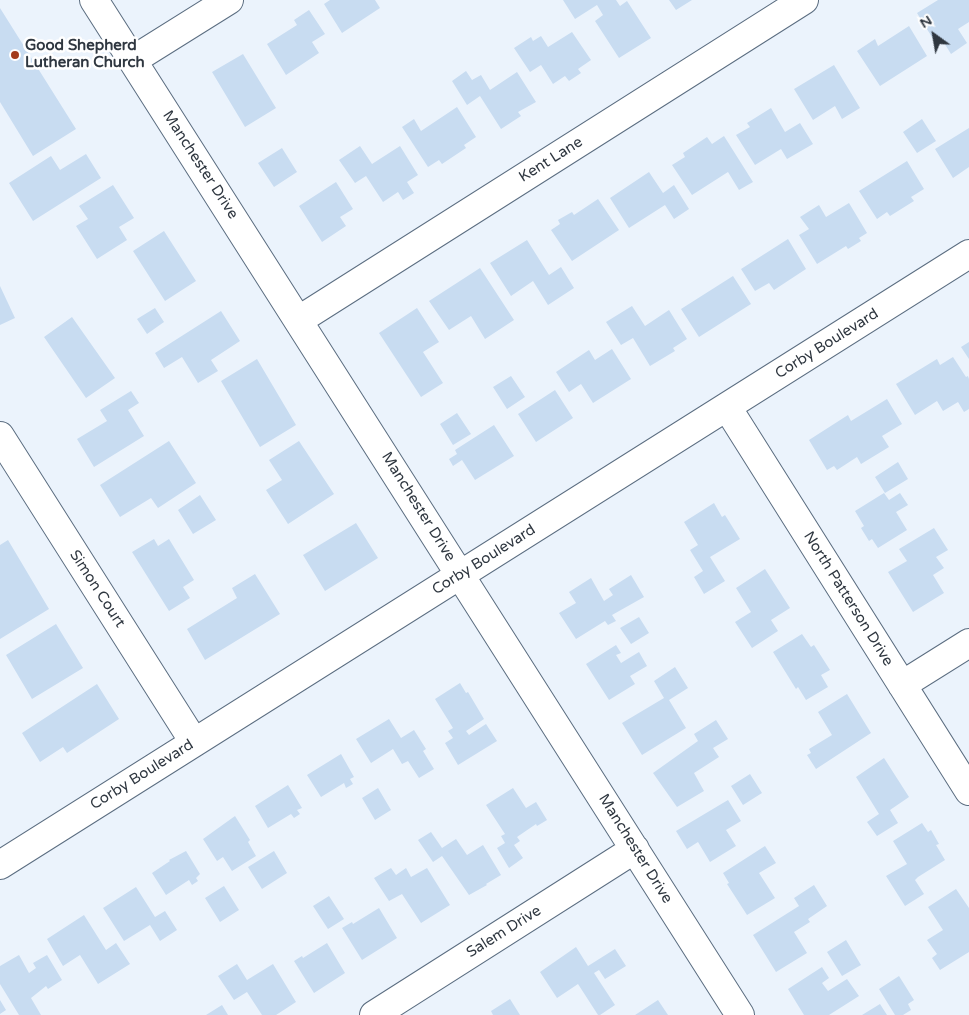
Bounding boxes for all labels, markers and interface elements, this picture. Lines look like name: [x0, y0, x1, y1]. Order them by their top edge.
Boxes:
north arrow: [909, 10, 959, 60]
text: N: [917, 12, 935, 32]
place label: Good Shepherd Lutheran Church: [25, 37, 145, 72]
marker: Good Shepherd Lutheran Church: [9, 49, 21, 61]
street label: Manchester Drive: [158, 107, 242, 223]
street label: Kent Lane: [516, 133, 586, 187]
street label: Corby Boulevard: [772, 305, 882, 383]
street label: Manchester Drive: [377, 449, 459, 565]
street label: Corby Boulevard: [429, 521, 539, 599]
street label: North Patterson Drive: [799, 528, 897, 670]
street label: Simon Court: [65, 547, 129, 631]
street label: Corby Boulevard: [87, 736, 197, 814]
street label: Manchester Drive: [594, 791, 676, 907]
street label: Salem Drive: [463, 902, 545, 962]

